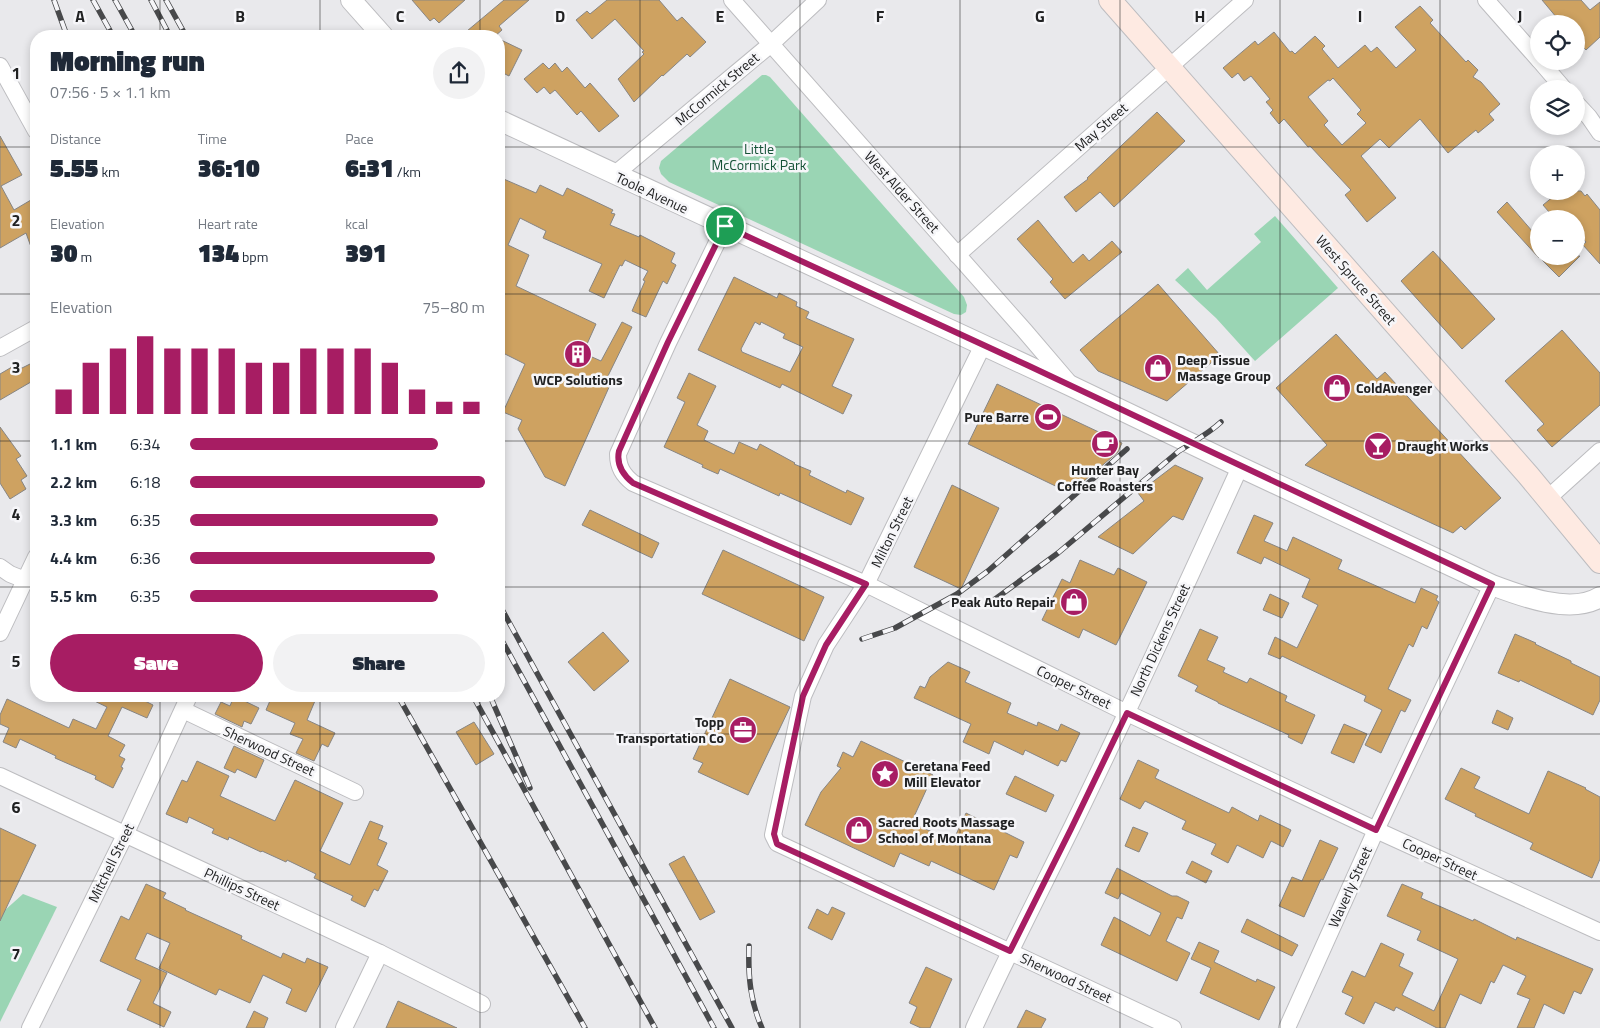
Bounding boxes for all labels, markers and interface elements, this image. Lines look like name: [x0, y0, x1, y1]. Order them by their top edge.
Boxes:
text: A: [75, 4, 85, 28]
text: B: [235, 4, 245, 28]
text: C: [396, 4, 405, 28]
text: D: [555, 4, 565, 28]
text: E: [716, 4, 725, 28]
text: F: [876, 4, 885, 28]
text: G: [1035, 4, 1045, 28]
text: H: [1195, 4, 1205, 28]
text: I: [1358, 4, 1362, 28]
text: J: [1518, 4, 1522, 28]
map controls: [1530, 15, 1585, 265]
button: locate: [1530, 15, 1585, 70]
text: Morning run: [50, 39, 205, 82]
button: share: [433, 47, 485, 99]
street label: McCormick Street: [670, 47, 763, 130]
text: 1: [12, 61, 20, 85]
text: 07:56 · 5 × 1.1 km: [50, 80, 171, 104]
button: layers: [1530, 80, 1585, 135]
street label: May Street: [1069, 97, 1132, 156]
text: Distance: [50, 128, 101, 149]
text: Time: [198, 128, 227, 149]
text: Pace: [345, 128, 374, 149]
park label: Little McCormick Park: [712, 138, 807, 175]
button: +: [1530, 145, 1585, 200]
street label: West Alder Street: [860, 146, 945, 237]
text: 5.55: [50, 149, 98, 187]
text: 36:10: [198, 149, 260, 187]
text: 6:31: [345, 149, 394, 187]
text: km: [98, 161, 120, 182]
text: /km: [394, 161, 421, 182]
street label: Toole Avenue: [612, 167, 692, 219]
pin: [704, 205, 746, 247]
text: 2: [12, 208, 20, 232]
button: −: [1530, 210, 1585, 265]
icon: arrive: [711, 212, 739, 240]
text: Elevation: [50, 213, 104, 234]
text: Heart rate: [198, 213, 258, 234]
text: kcal: [345, 213, 368, 234]
street label: West Spruce Street: [1311, 230, 1401, 329]
text: 30: [50, 234, 78, 272]
text: 134: [198, 234, 239, 272]
text: 391: [345, 234, 387, 272]
text: m: [78, 246, 92, 267]
text: bpm: [239, 246, 268, 267]
text: Elevation: [50, 295, 112, 319]
text: 75–80 m: [422, 295, 485, 319]
building icon: WCP Solutions: [563, 339, 593, 369]
place label: Deep Tissue Massage Group: [1177, 349, 1271, 386]
shop icon: Deep Tissue Massage Group: [1143, 353, 1173, 383]
text: 3: [12, 355, 20, 379]
place label: WCP Solutions: [533, 369, 623, 390]
shop icon: ColdAvenger: [1322, 373, 1352, 403]
place label: ColdAvenger: [1356, 377, 1432, 398]
sports icon: Pure Barre: [1033, 402, 1063, 432]
place label: Pure Barre: [964, 406, 1029, 427]
cafe icon: Hunter Bay Coffee Roasters: [1090, 429, 1120, 459]
bar icon: Draught Works: [1363, 431, 1393, 461]
text: 1.1 km: [50, 432, 97, 456]
text: 6:34: [130, 432, 160, 456]
place label: Draught Works: [1397, 435, 1489, 456]
place label: Hunter Bay Coffee Roasters: [1057, 459, 1153, 496]
text: 2.2 km: [50, 470, 97, 494]
text: 6:18: [130, 470, 160, 494]
street label: Milton Street: [865, 492, 918, 571]
text: 4: [12, 502, 21, 526]
text: 3.3 km: [50, 508, 97, 532]
text: 6:35: [130, 508, 160, 532]
text: 4.4 km: [50, 546, 97, 570]
text: 6:36: [130, 546, 160, 570]
street label: North Dickens Street: [1124, 580, 1195, 700]
text: 5.5 km: [50, 584, 97, 608]
text: 6:35: [130, 584, 160, 608]
shop icon: Peak Auto Repair: [1059, 587, 1089, 617]
place label: Peak Auto Repair: [951, 591, 1055, 612]
button: Save: [50, 634, 263, 692]
button: Share: [273, 634, 485, 692]
text: 5: [12, 649, 21, 673]
street label: Cooper Street: [1033, 659, 1115, 714]
place label: Topp Transportation Co: [616, 711, 724, 748]
office icon: Topp Transportation Co: [728, 715, 758, 745]
street label: Sherwood Street: [220, 720, 319, 781]
place label: Ceretana Feed Mill Elevator: [904, 755, 990, 792]
place icon: Ceretana Feed Mill Elevator: [870, 759, 900, 789]
text: 6: [12, 795, 21, 819]
place label: Sacred Roots Massage School of Montana: [878, 811, 1015, 848]
shop icon: Sacred Roots Massage School of Montana: [844, 815, 874, 845]
street label: Mitchell Street: [82, 819, 139, 906]
street label: Cooper Street: [1399, 832, 1481, 885]
street label: Waverly Street: [1322, 843, 1377, 931]
street label: Phillips Street: [201, 862, 284, 915]
text: 7: [12, 942, 20, 966]
street label: Sherwood Street: [1017, 947, 1116, 1008]

